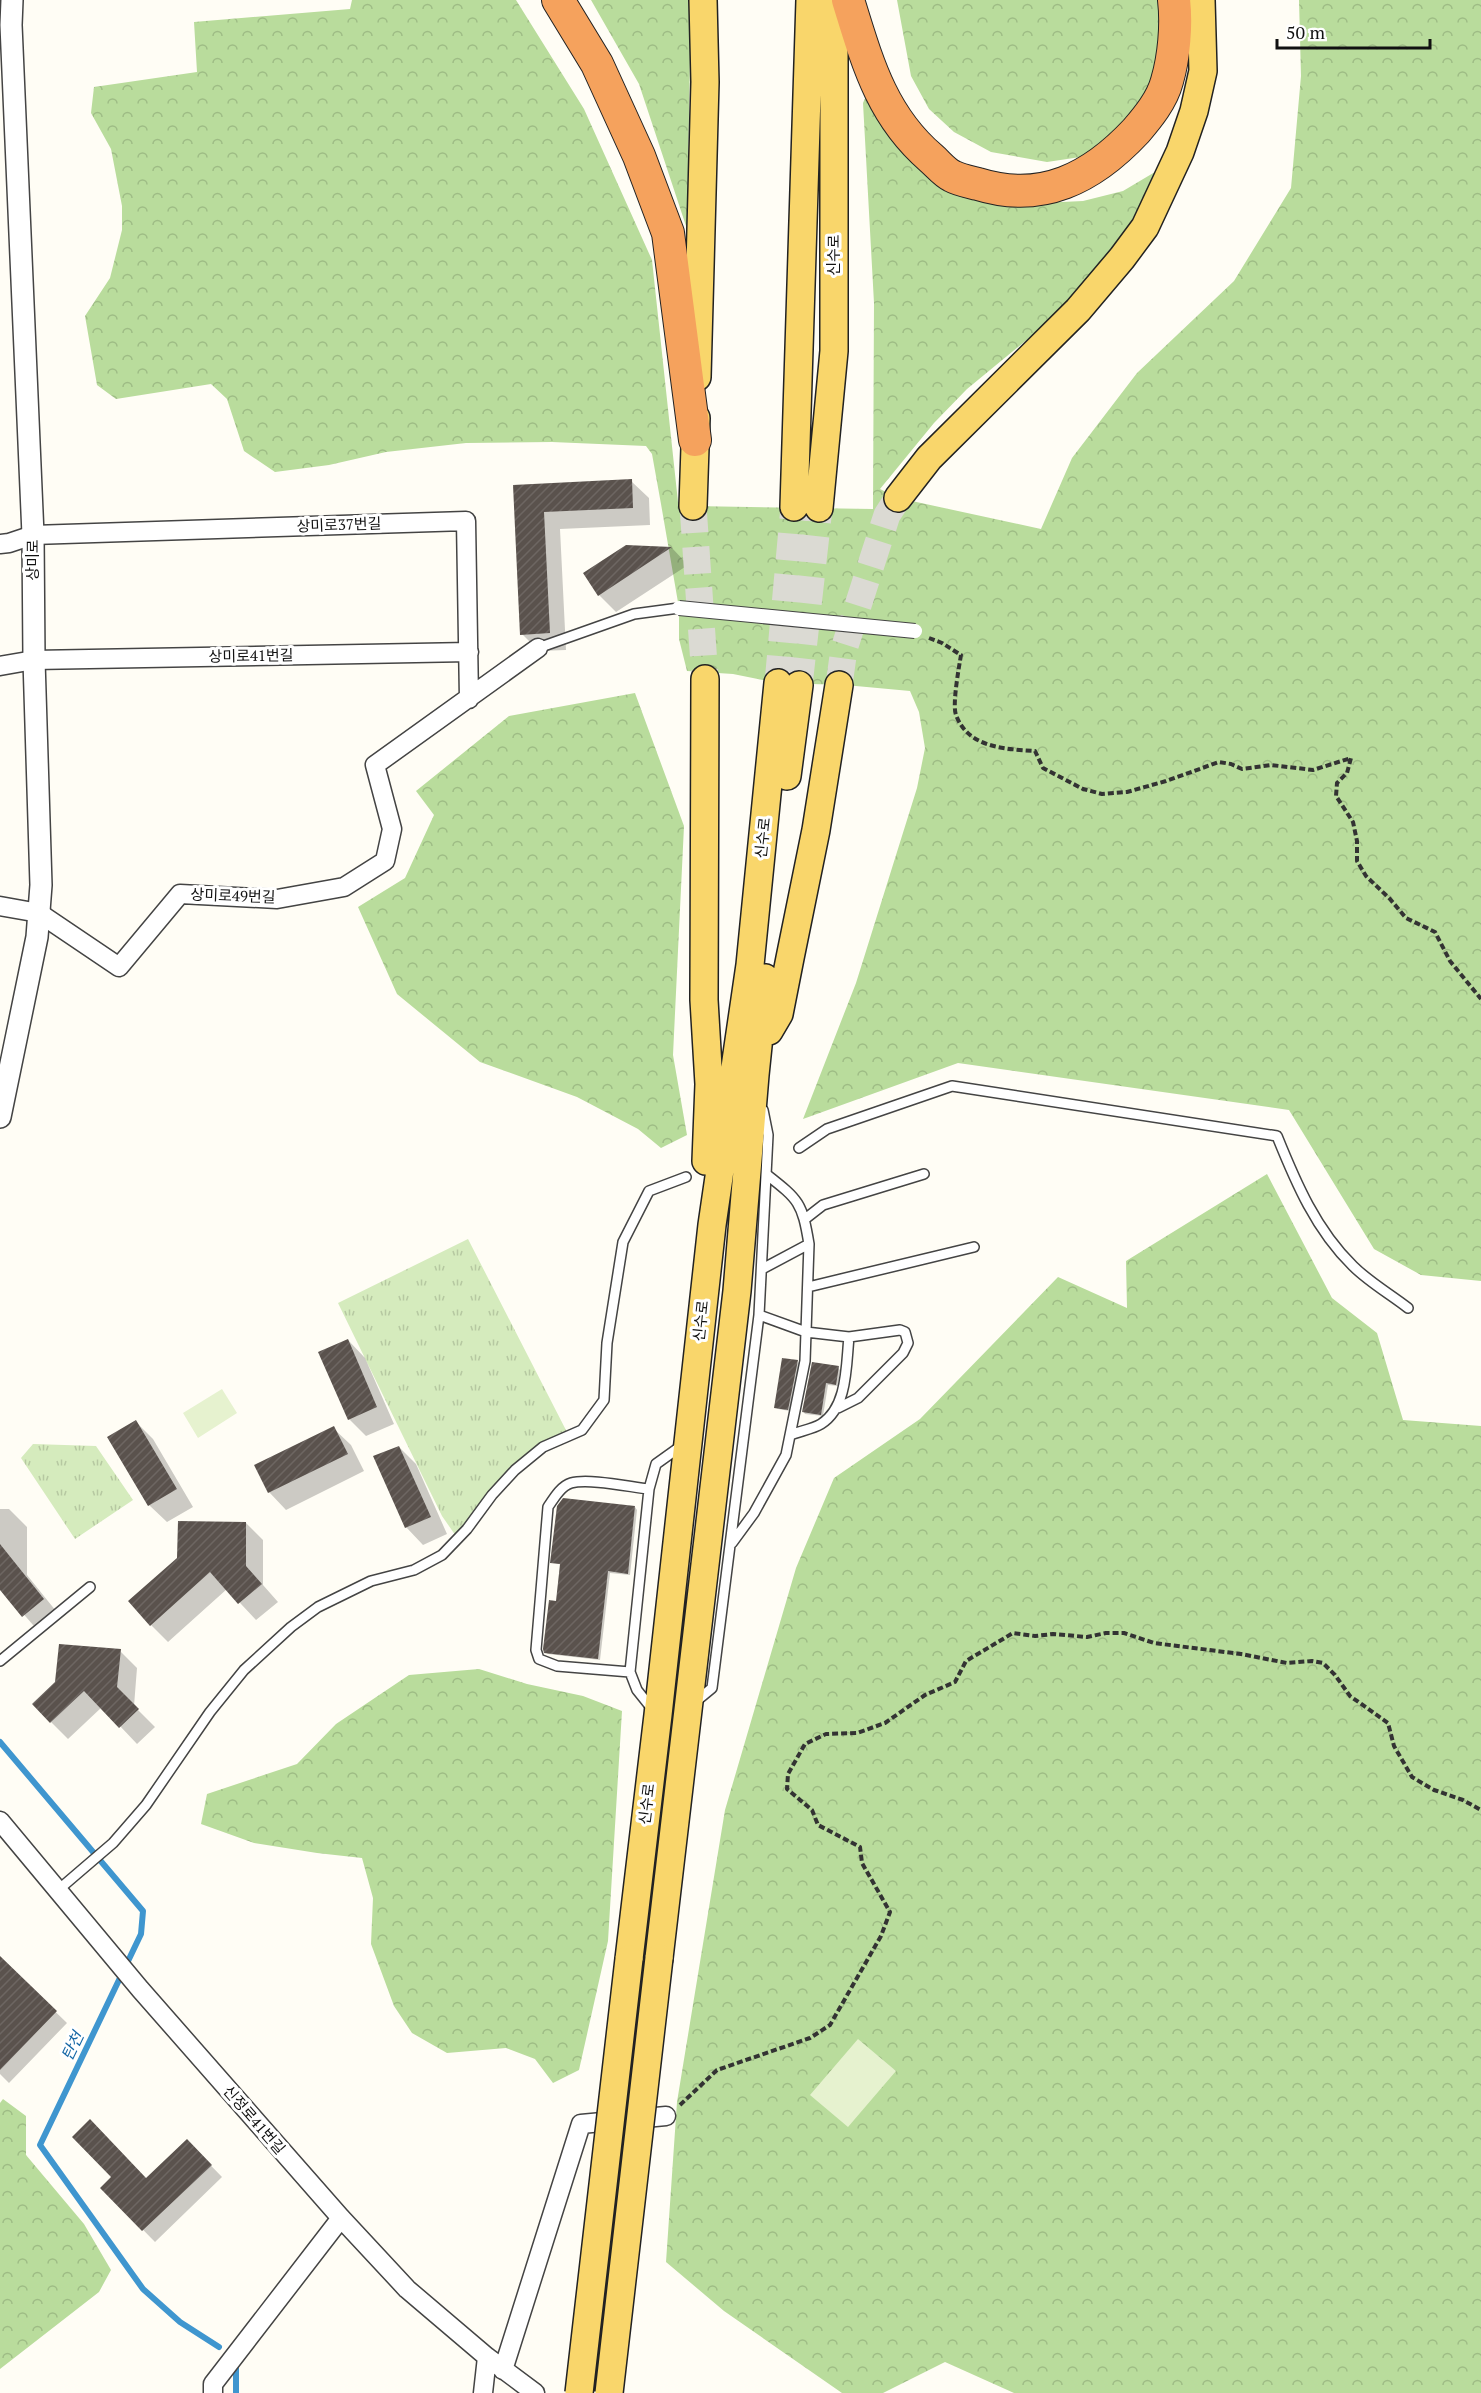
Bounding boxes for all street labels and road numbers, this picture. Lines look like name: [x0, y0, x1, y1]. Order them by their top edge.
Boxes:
street label: 신수로: [823, 234, 843, 276]
street label: 상미로37번길: [296, 513, 382, 535]
street label: 상미로: [22, 539, 42, 581]
street label: 상미로41번길: [208, 644, 294, 666]
street label: 신수로: [750, 816, 774, 860]
street label: 상미로49번길: [190, 884, 276, 906]
street label: 신수로: [688, 1299, 712, 1343]
street label: 신수로: [634, 1782, 658, 1826]
street label: 신정로41번길: [219, 2081, 290, 2158]

